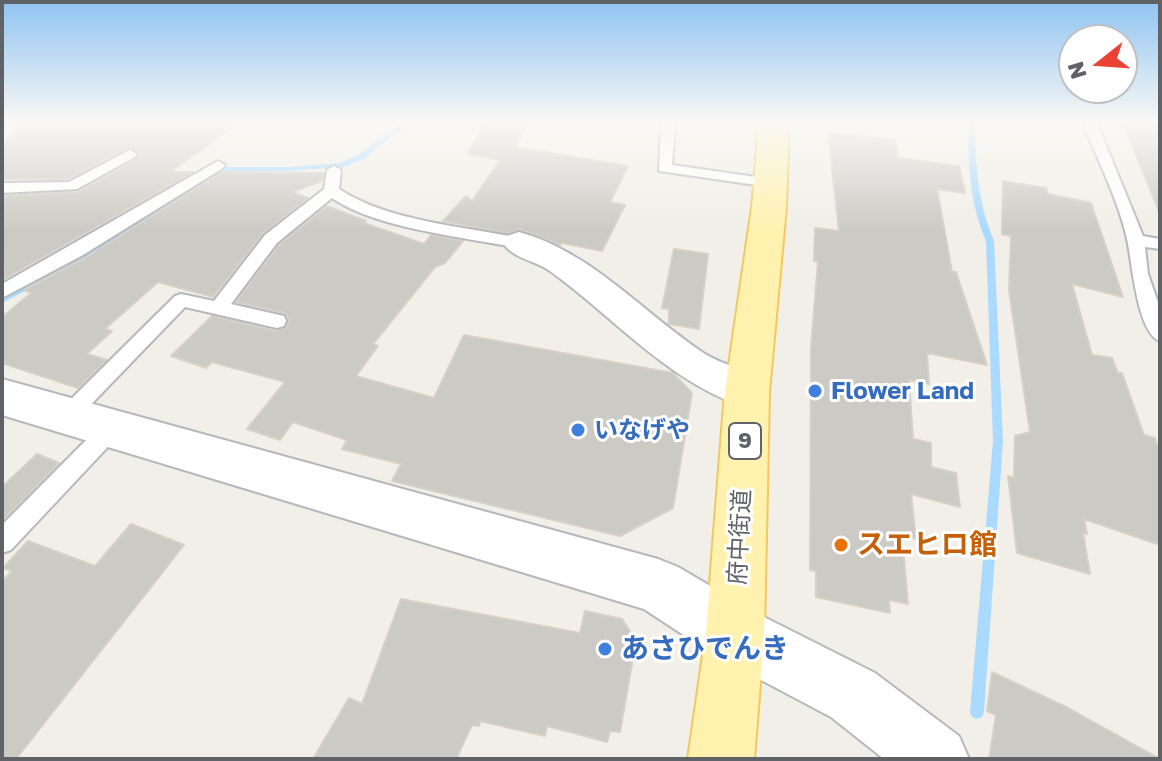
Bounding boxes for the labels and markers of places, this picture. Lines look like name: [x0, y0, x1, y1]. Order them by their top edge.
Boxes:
place label: Flower Land: [831, 377, 974, 405]
marker: Flower Land: [806, 382, 824, 400]
place label: いなげや: [594, 416, 690, 444]
marker: いなげや: [569, 421, 587, 439]
place label: スエヒロ館: [857, 528, 997, 562]
marker: スエヒロ館: [832, 536, 850, 554]
place label: あさひでんき: [621, 632, 789, 666]
marker: あさひでんき: [596, 640, 614, 658]

